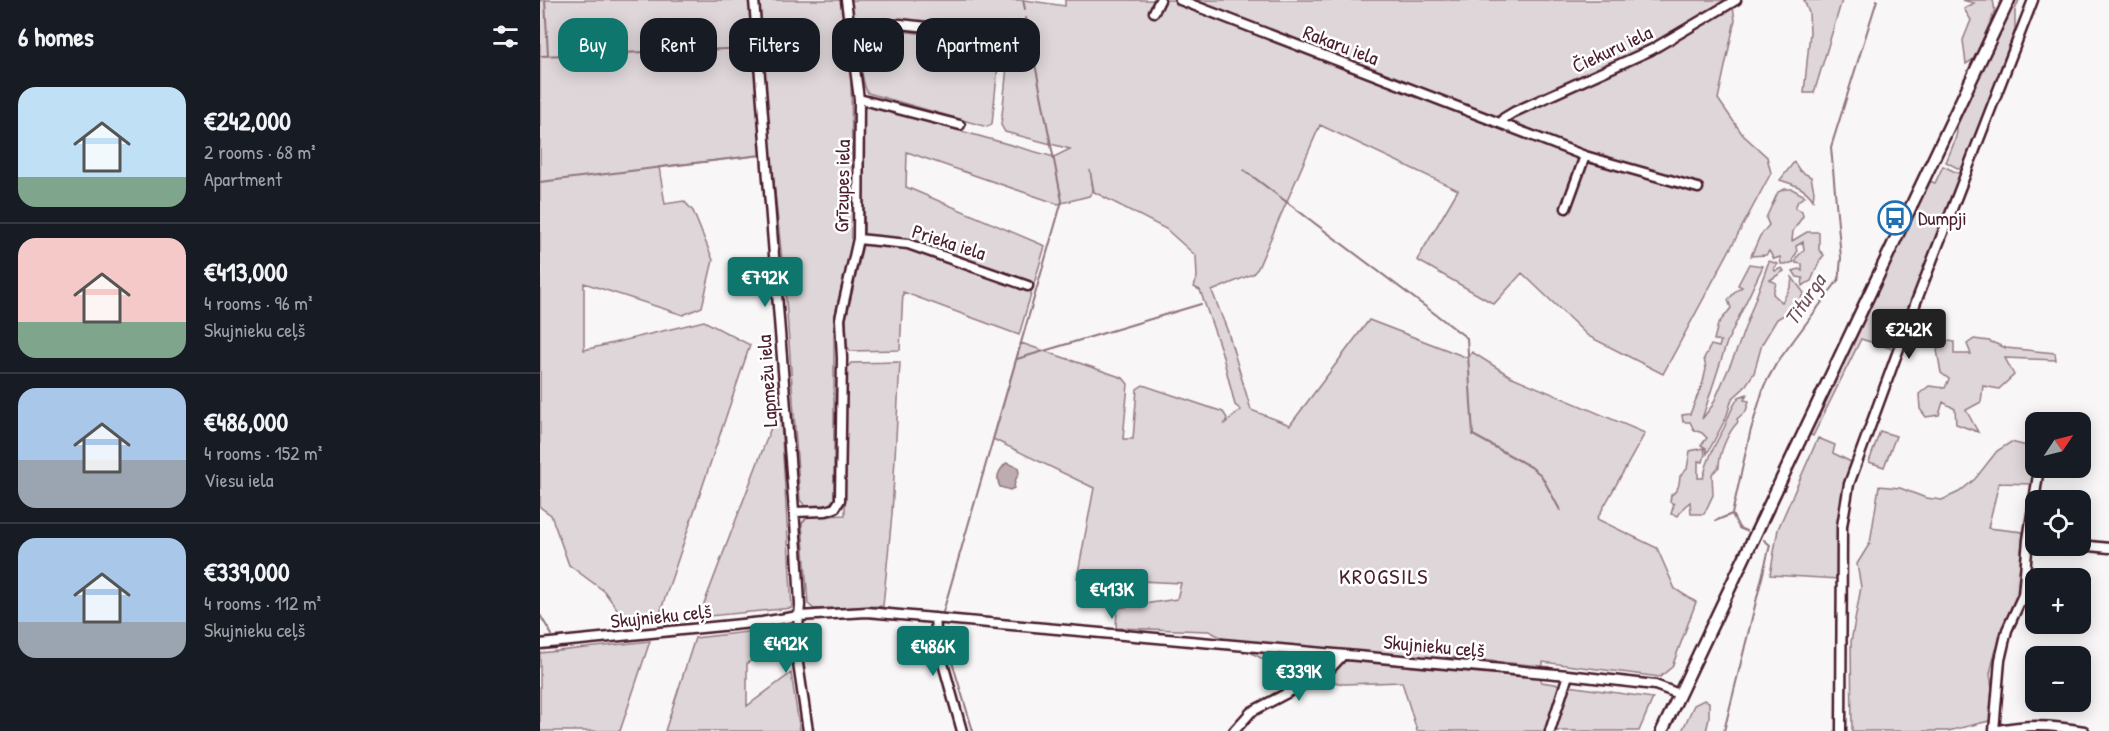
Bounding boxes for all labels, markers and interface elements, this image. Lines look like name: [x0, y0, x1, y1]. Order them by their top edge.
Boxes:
chip: Buy: [558, 18, 628, 72]
chip: Rent: [640, 18, 717, 72]
chip: Filters: [729, 18, 820, 72]
chip: New: [832, 18, 904, 72]
chip: Apartment: [916, 18, 1040, 72]
street label: Rakaru iela: [1299, 18, 1383, 71]
street label: Čiekuru iela: [1567, 18, 1656, 79]
text: 6 homes: [18, 19, 94, 54]
icon: filters: [489, 20, 522, 53]
text: €242,000: [204, 103, 291, 138]
icon: home: [66, 111, 138, 183]
text: 2 rooms · 68 m²: [204, 138, 316, 165]
street label: Grīzupes iela: [827, 139, 856, 233]
text: Apartment: [204, 165, 282, 192]
bus stop icon: Dumpji: [1877, 200, 1913, 236]
place label: Dumpji: [1918, 204, 1967, 231]
street label: Prieka iela: [909, 217, 990, 266]
text: €413,000: [204, 254, 288, 289]
pin: €792K: [723, 257, 807, 308]
icon: home: [66, 262, 138, 334]
text: €792K: [742, 263, 788, 290]
water label: Titurga: [1777, 266, 1834, 331]
text: 4 rooms · 96 m²: [204, 289, 313, 316]
pin: €242K: [1867, 309, 1951, 360]
text: €242K: [1886, 315, 1932, 342]
text: Skujnieku ceļš: [204, 316, 305, 343]
street label: Lapmežu iela: [750, 334, 783, 428]
text: €486,000: [204, 404, 288, 439]
icon: home: [66, 412, 138, 484]
north arrow: [2025, 412, 2091, 478]
map controls: [2025, 412, 2091, 712]
text: 4 rooms · 152 m²: [204, 439, 322, 466]
text: Viesu iela: [204, 466, 274, 493]
button: locate: [2025, 490, 2091, 556]
text: €339,000: [204, 554, 290, 589]
district label: KROGSILS: [1339, 561, 1429, 591]
icon: home: [66, 562, 138, 634]
button: +: [2025, 568, 2091, 634]
pin: €413K: [1070, 569, 1154, 620]
text: €413K: [1090, 575, 1134, 602]
text: 4 rooms · 112 m²: [204, 589, 321, 616]
street label: Skujnieku ceļš: [609, 597, 713, 634]
text: Skujnieku ceļš: [204, 616, 305, 643]
pin: €492K: [744, 623, 828, 674]
pin: €486K: [891, 626, 975, 677]
street label: Skujnieku ceļš: [1382, 628, 1486, 663]
text: €492K: [764, 629, 808, 656]
text: €486K: [911, 632, 955, 659]
button: −: [2025, 646, 2091, 712]
pin: €339K: [1257, 651, 1341, 702]
text: €339K: [1276, 657, 1322, 684]

